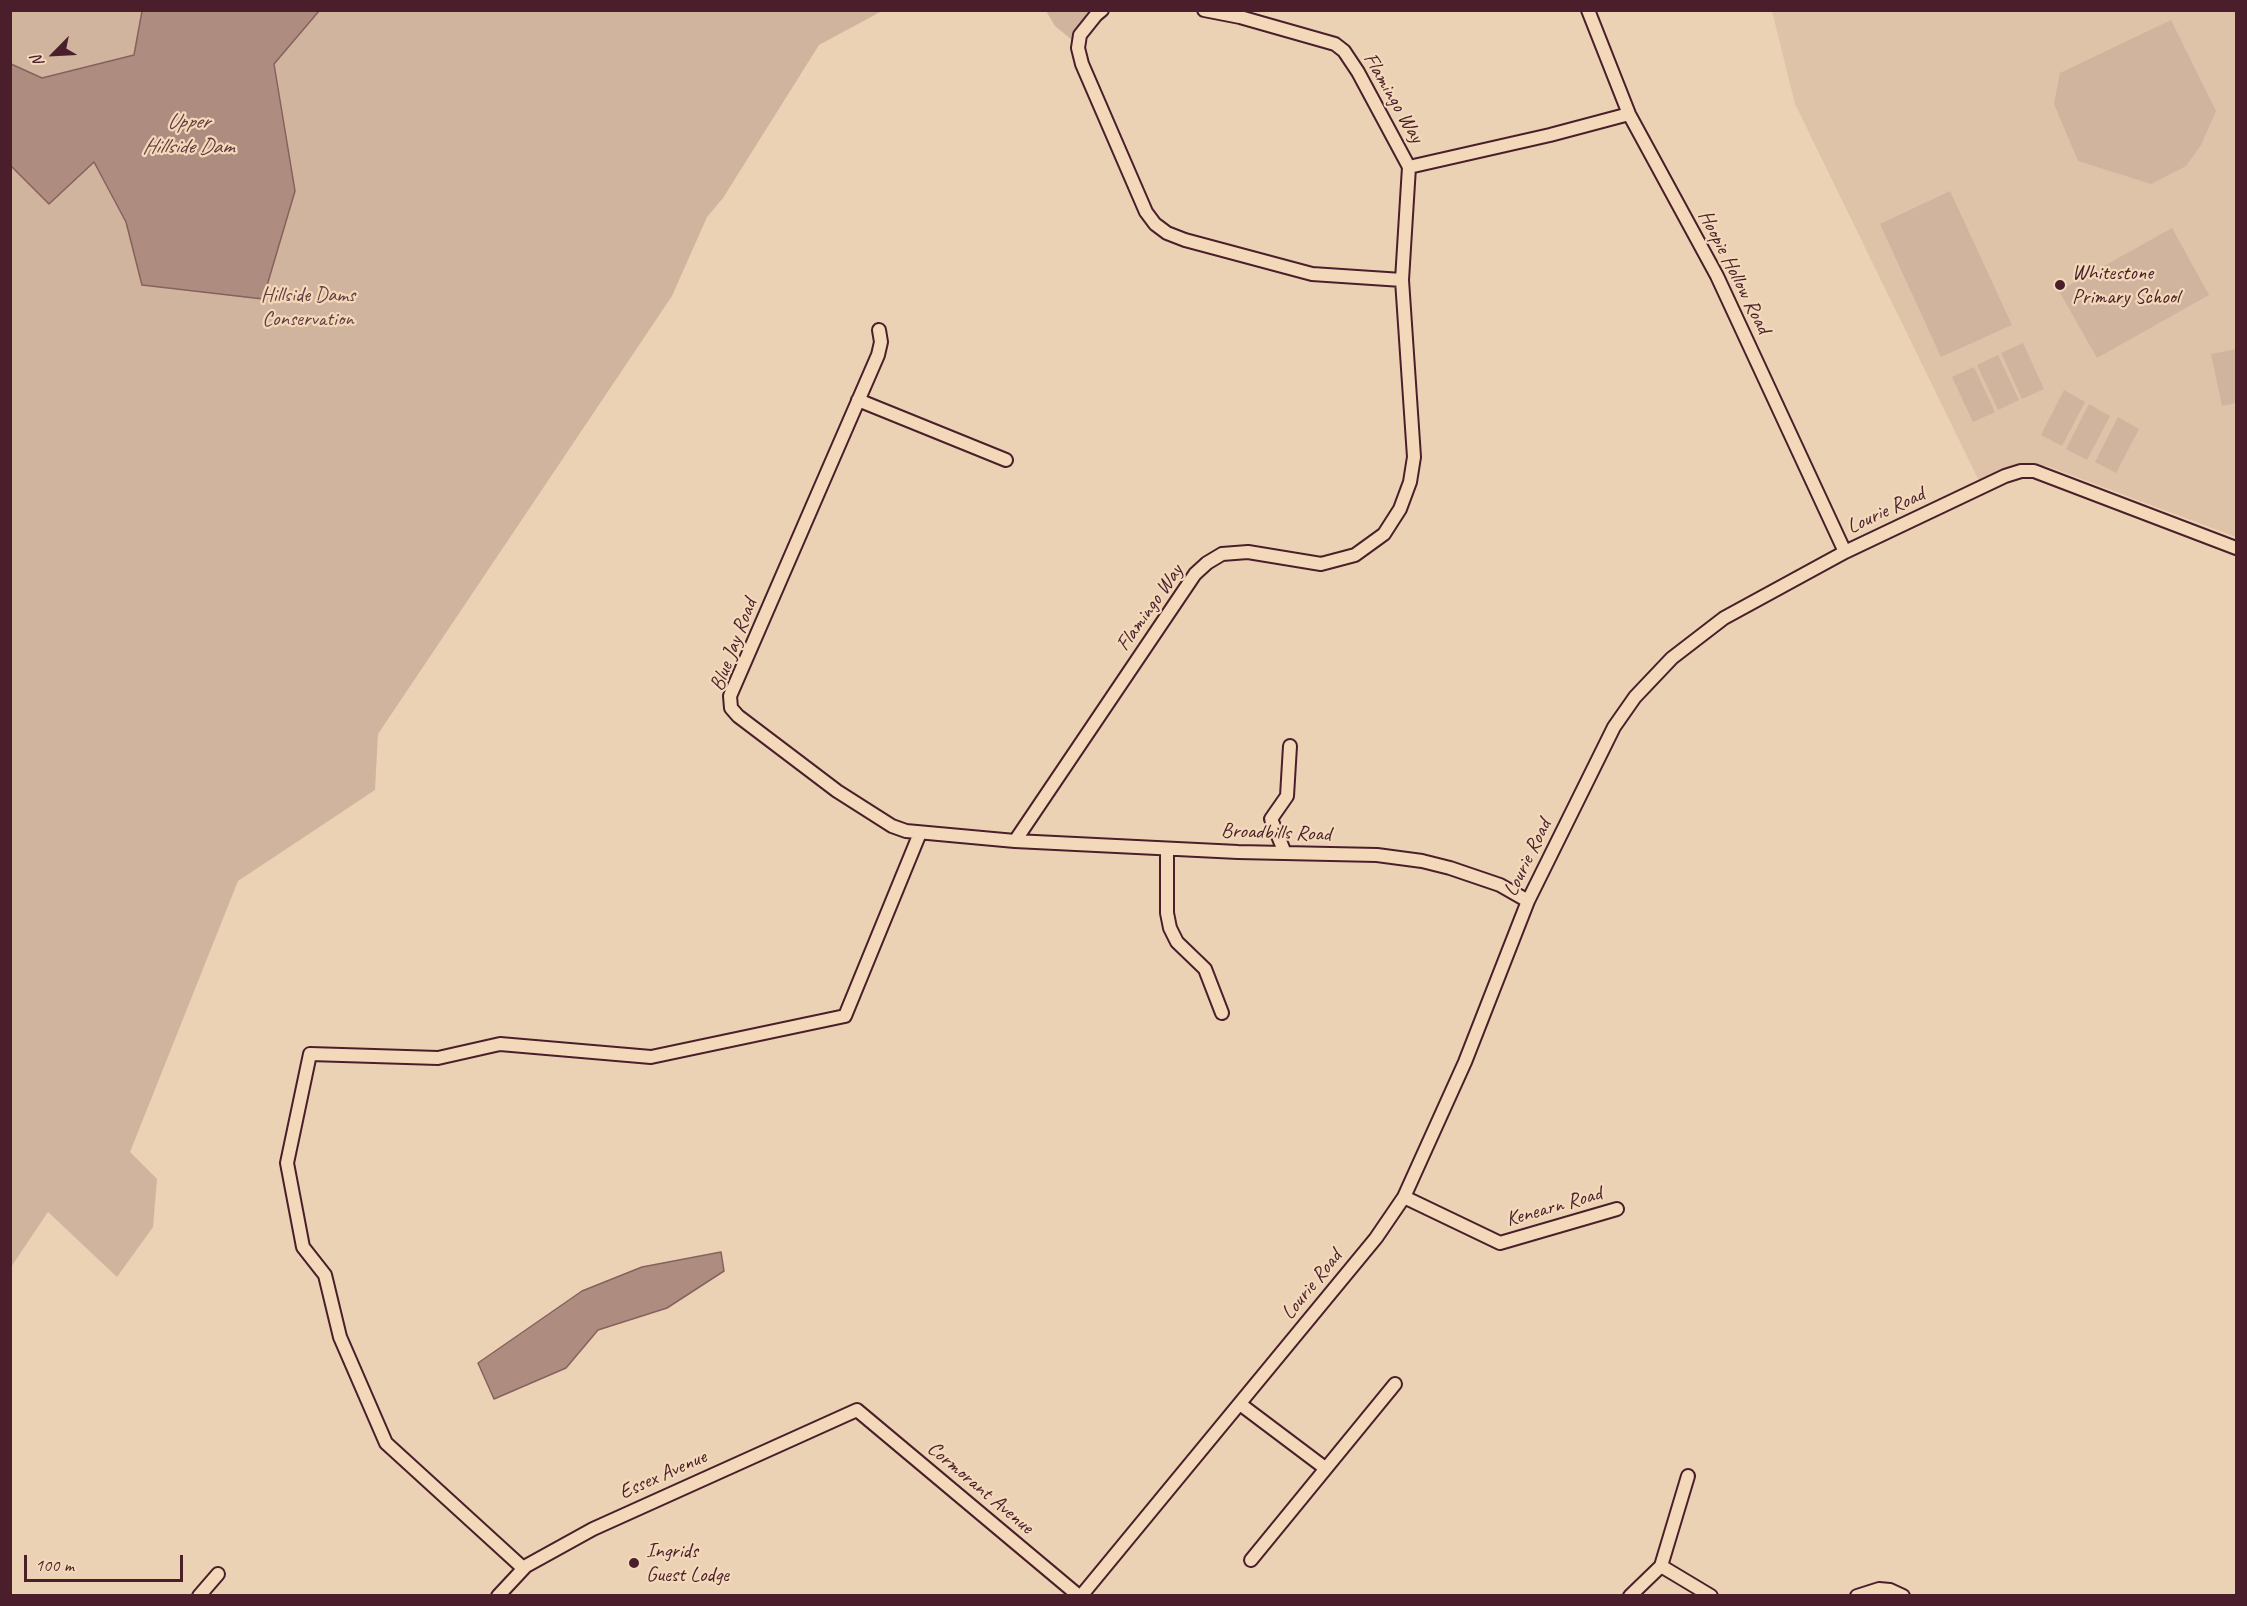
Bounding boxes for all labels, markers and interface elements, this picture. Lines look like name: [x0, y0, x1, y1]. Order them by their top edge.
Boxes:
north arrow: [24, 24, 84, 84]
street label: Flamingo Way: [1357, 48, 1429, 148]
text: N: [26, 53, 49, 70]
water label: Upper Hillside Dam: [142, 109, 234, 160]
street label: Hoopie Hollow Road: [1692, 206, 1776, 338]
place label: Whitestone Primary School: [2072, 260, 2180, 310]
marker: Whitestone Primary School: [2053, 278, 2067, 292]
park label: Hillside Dams Conservation: [261, 282, 355, 332]
street label: Lourie Road: [1843, 482, 1929, 540]
street label: Flamingo Way: [1111, 560, 1189, 656]
street label: Blue Jay Road: [705, 595, 763, 695]
street label: Lourie Road: [1499, 815, 1557, 901]
street label: Broadbills Road: [1221, 818, 1331, 848]
street label: Kenearn Road: [1503, 1181, 1605, 1233]
street label: Lourie Road: [1276, 1245, 1348, 1325]
street label: Cormorant Avenue: [922, 1436, 1038, 1540]
street label: Essex Avenue: [615, 1445, 711, 1505]
place label: Ingrids Guest Lodge: [646, 1538, 729, 1588]
scale bar: [27, 1543, 186, 1581]
text: 100 m: [35, 1554, 74, 1576]
marker: Ingrids Guest Lodge: [627, 1556, 641, 1570]

